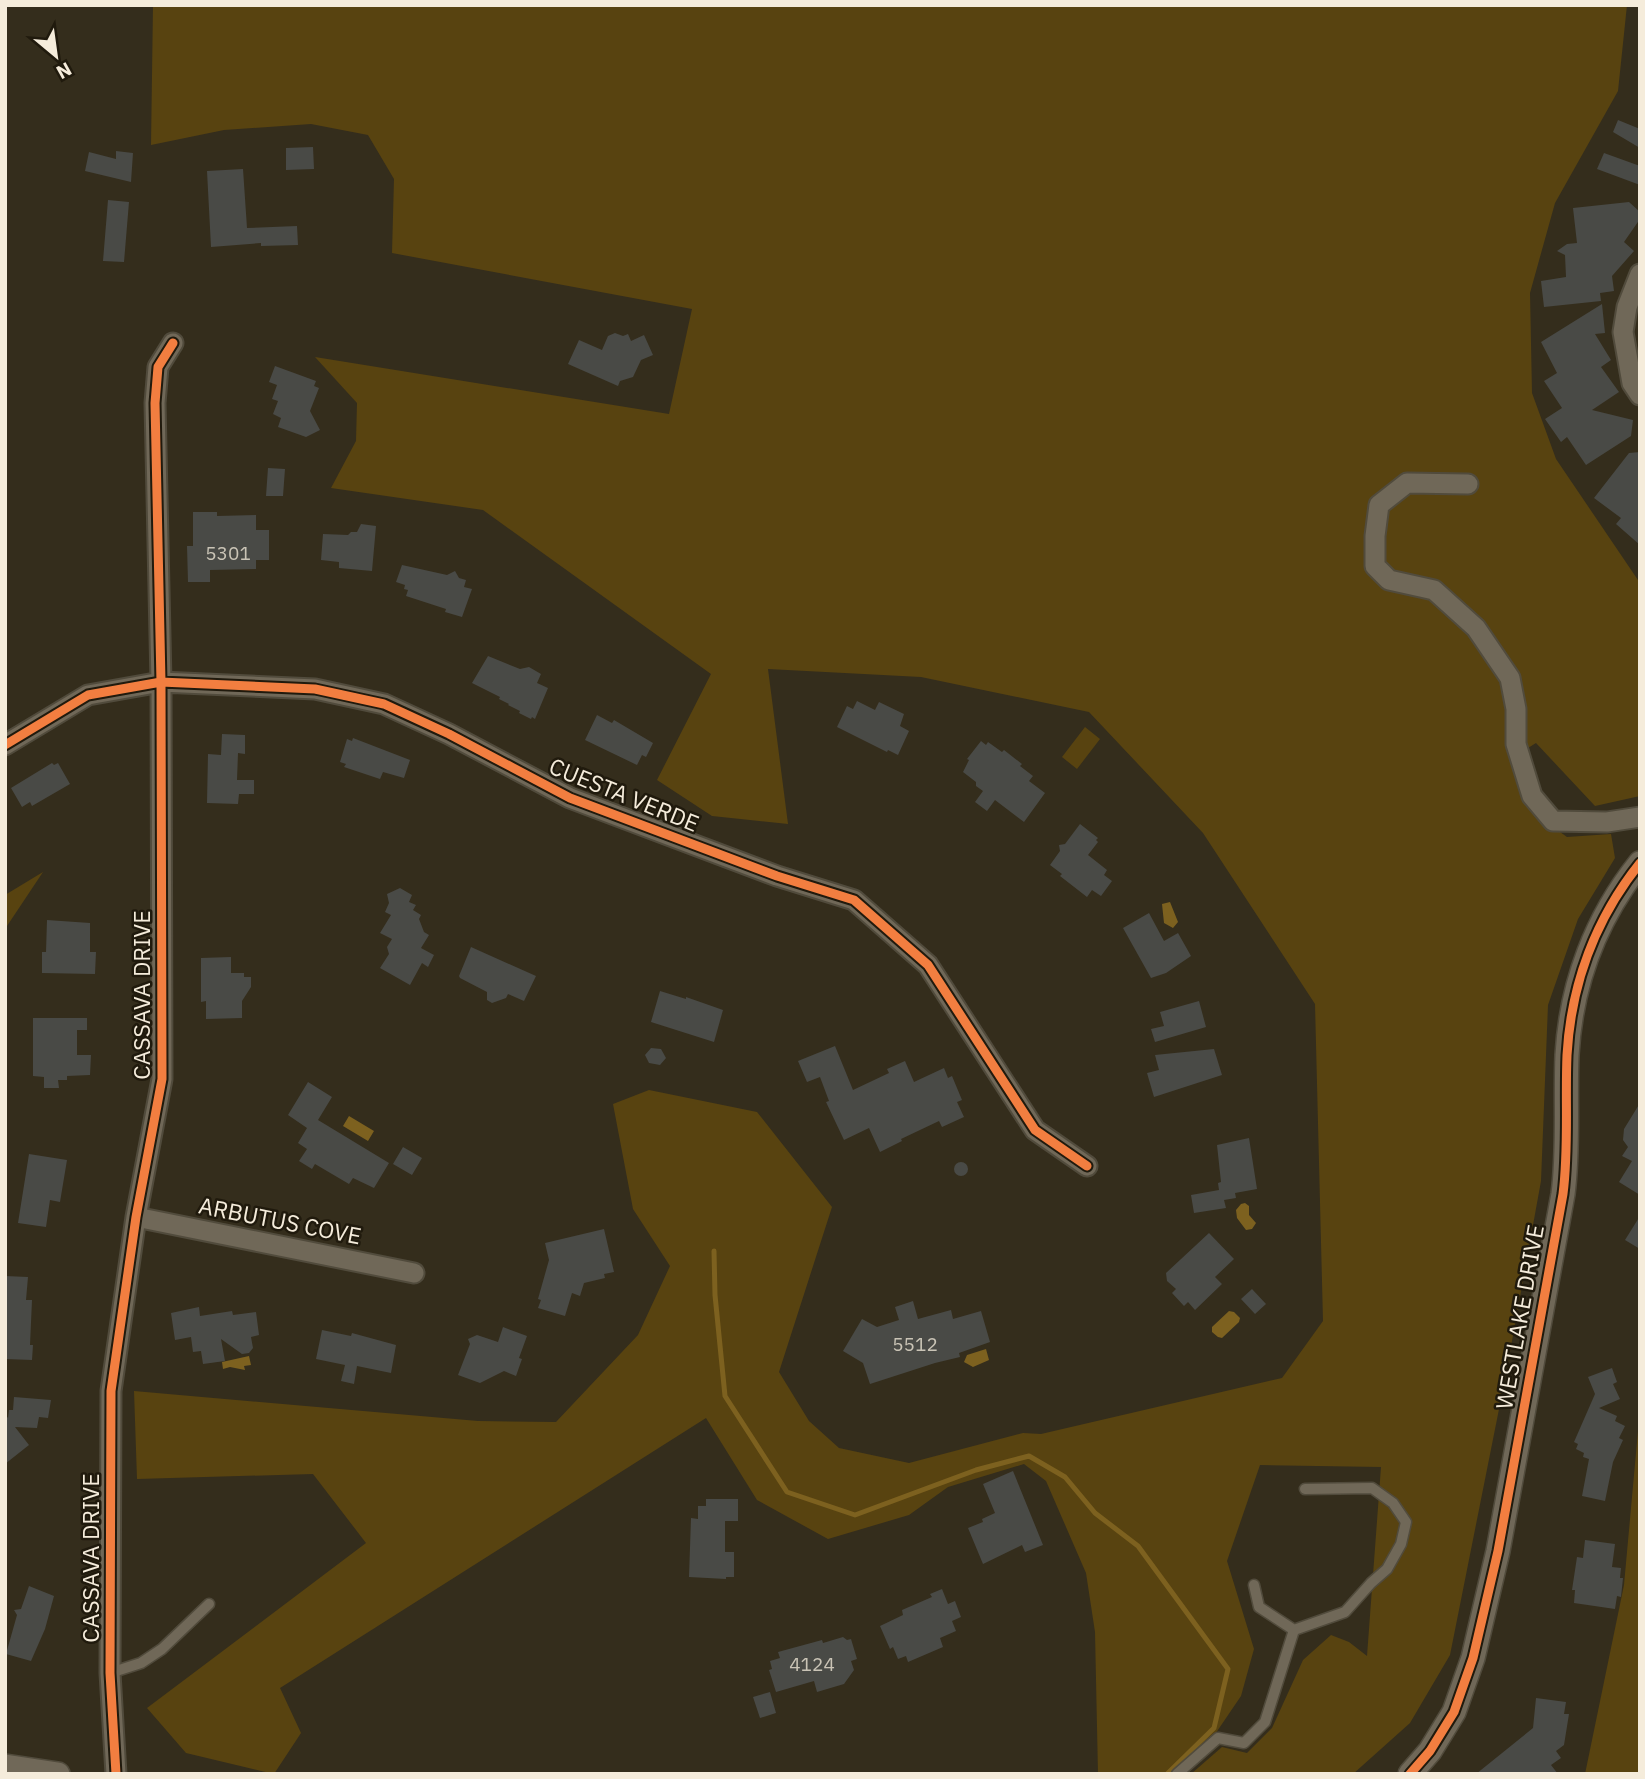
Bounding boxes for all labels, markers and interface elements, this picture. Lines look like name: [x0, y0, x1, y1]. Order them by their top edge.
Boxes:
north arrow: [21, 21, 91, 91]
text: N: [52, 57, 76, 85]
house number: 5301: [205, 541, 251, 565]
street label: CUESTA VERDE: [545, 750, 704, 838]
street label: CASSAVA DRIVE: [126, 910, 156, 1080]
street label: ARBUTUS COVE: [196, 1190, 364, 1250]
street label: WESTLAKE DRIVE: [1488, 1222, 1550, 1412]
house number: 5512: [892, 1332, 938, 1356]
street label: CASSAVA DRIVE: [75, 1473, 105, 1643]
house number: 4124: [789, 1652, 835, 1676]

